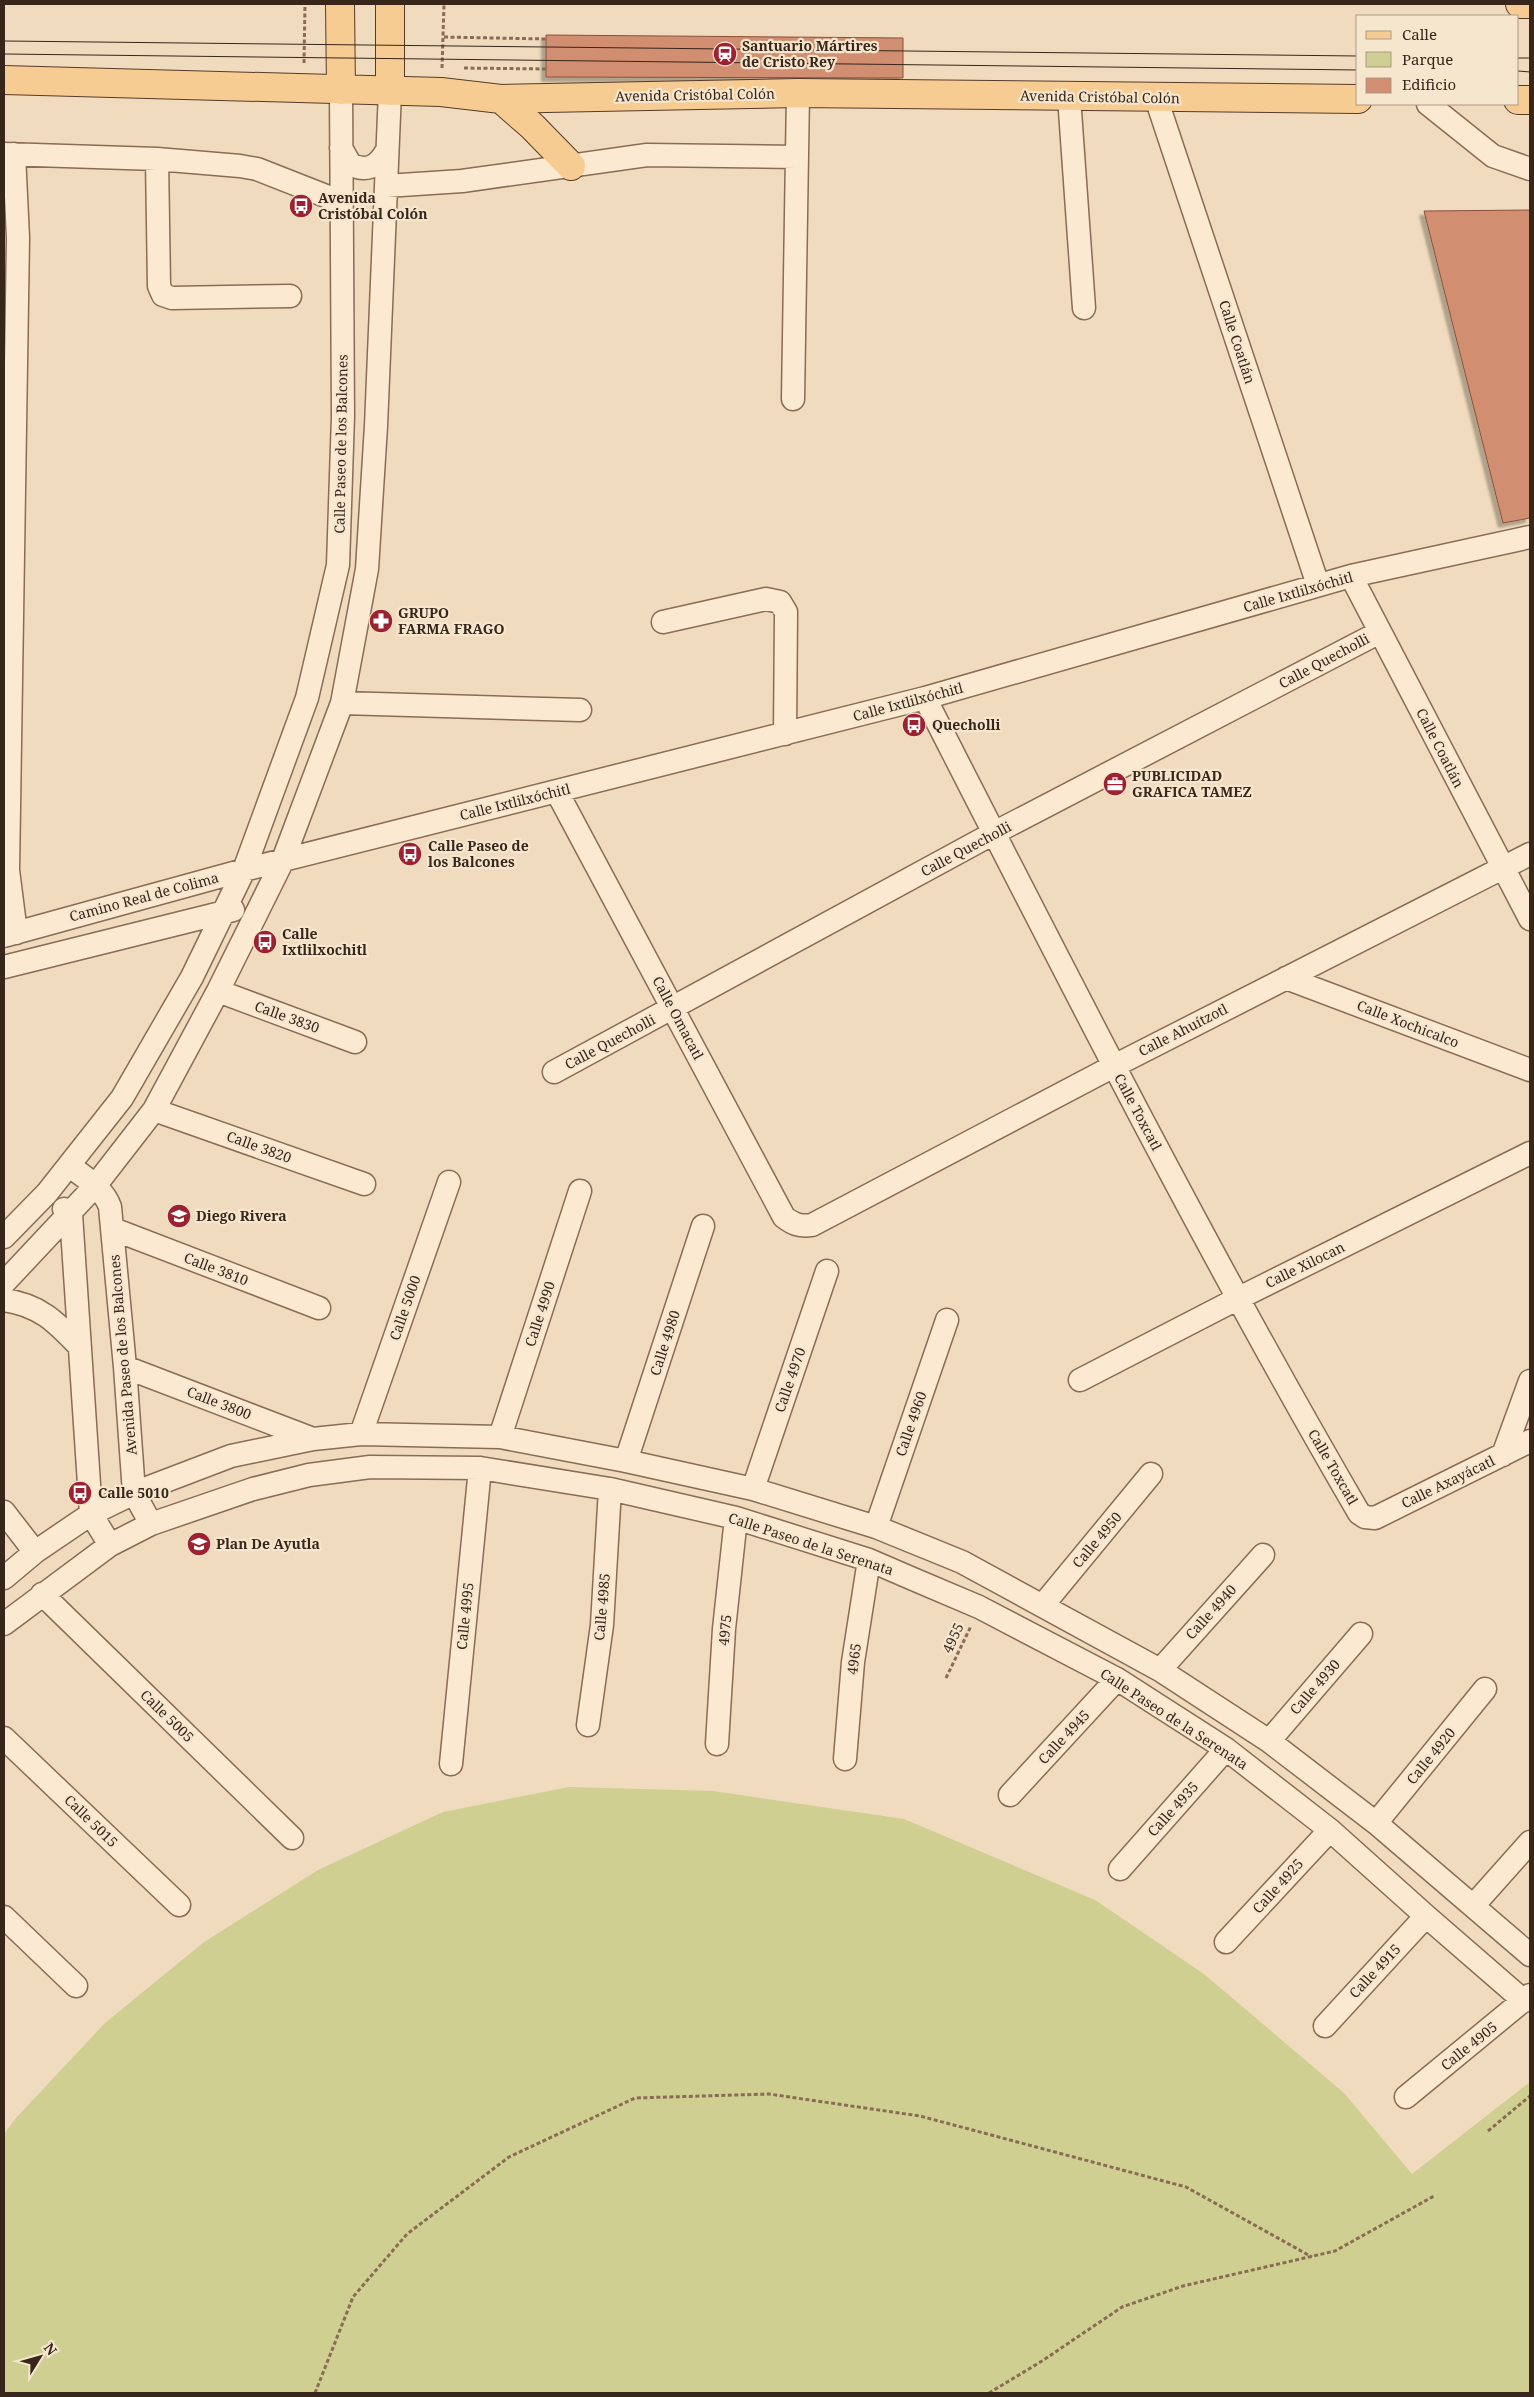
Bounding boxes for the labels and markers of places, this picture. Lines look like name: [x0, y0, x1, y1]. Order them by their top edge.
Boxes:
place label: Santuario Mártires de Cristo Rey: [742, 36, 878, 71]
station icon: Santuario Mártires de Cristo Rey: [712, 41, 738, 67]
place label: Avenida Cristóbal Colón: [318, 188, 428, 223]
bus stop icon: Avenida Cristóbal Colón: [288, 193, 314, 219]
place label: GRUPO FARMA FRAGO: [398, 603, 504, 638]
pharmacy icon: GRUPO FARMA FRAGO: [368, 608, 394, 634]
bus stop icon: Quecholli: [901, 712, 927, 738]
place label: Quecholli: [932, 715, 1001, 734]
place label: PUBLICIDAD GRAFICA TAMEZ: [1132, 766, 1252, 801]
office icon: PUBLICIDAD GRAFICA TAMEZ: [1102, 771, 1128, 797]
place label: Calle Paseo de los Balcones: [428, 836, 529, 871]
bus stop icon: Calle Paseo de los Balcones: [397, 841, 423, 867]
place label: Calle Ixtlilxochitl: [282, 924, 367, 959]
bus stop icon: Calle Ixtlilxochitl: [252, 929, 278, 955]
school or university icon: Diego Rivera: [166, 1203, 192, 1229]
place label: Diego Rivera: [196, 1206, 287, 1225]
bus stop icon: Calle 5010: [67, 1480, 93, 1506]
place label: Calle 5010: [98, 1483, 169, 1502]
school or university icon: Plan De Ayutla: [186, 1531, 212, 1557]
place label: Plan De Ayutla: [216, 1534, 320, 1553]

